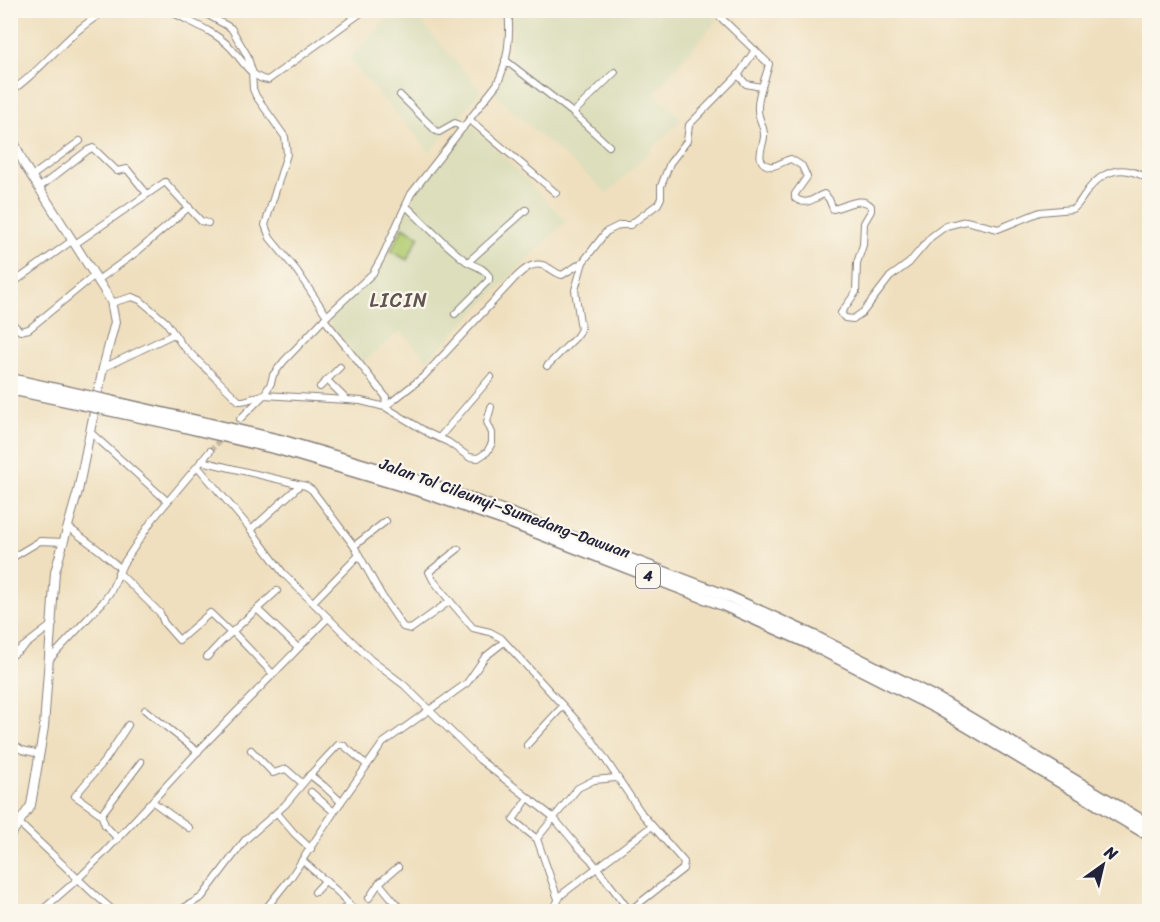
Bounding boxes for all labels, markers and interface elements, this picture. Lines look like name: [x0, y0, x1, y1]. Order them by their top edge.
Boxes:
district label: LICIN: [370, 283, 428, 318]
street label: Jalan Tol Cileunyi–Sumedang–Dawuan: [375, 449, 635, 567]
road number: 4: [636, 564, 660, 588]
north arrow: [1073, 835, 1133, 895]
text: N: [1098, 837, 1125, 869]

